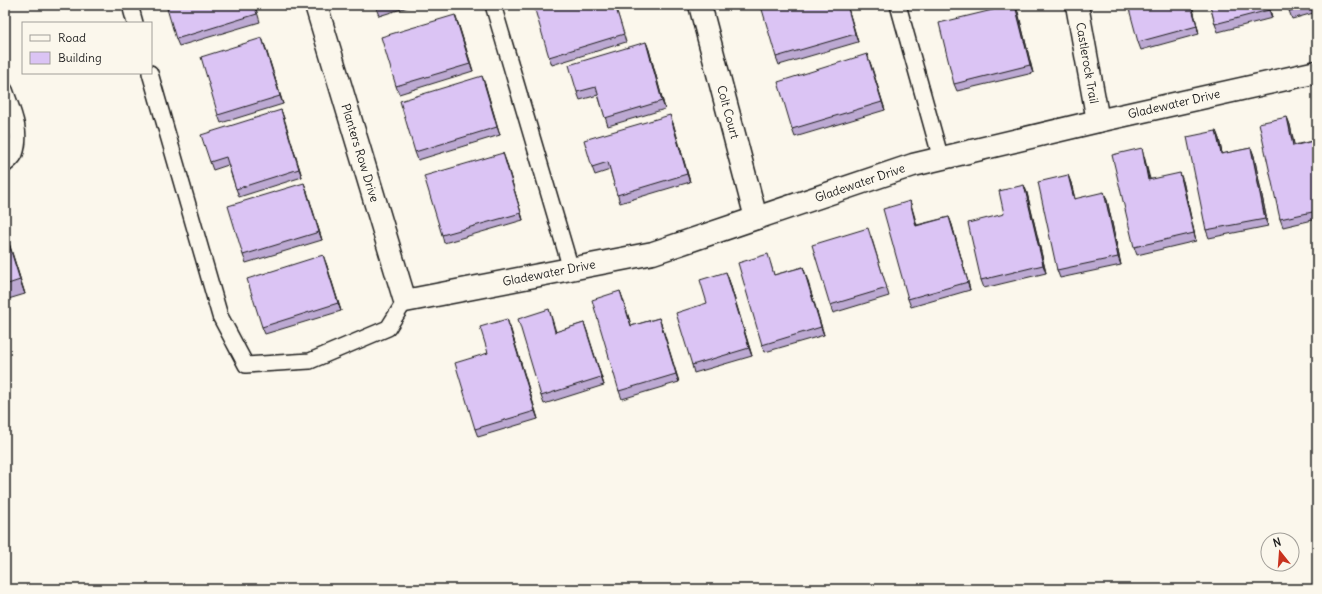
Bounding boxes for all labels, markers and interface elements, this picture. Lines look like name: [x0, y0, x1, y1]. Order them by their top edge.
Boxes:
street label: Castlerock Trail: [1073, 21, 1102, 105]
legend: [22, 22, 152, 74]
text: Road: [58, 30, 86, 45]
text: Building: [58, 50, 102, 65]
street label: Colt Court: [714, 84, 743, 140]
street label: Gladewater Drive: [1126, 86, 1222, 121]
street label: Planters Row Drive: [338, 102, 383, 204]
street label: Gladewater Drive: [813, 160, 907, 205]
street label: Gladewater Drive: [501, 256, 597, 289]
north arrow: [1260, 532, 1300, 572]
text: N: [1271, 535, 1283, 550]

